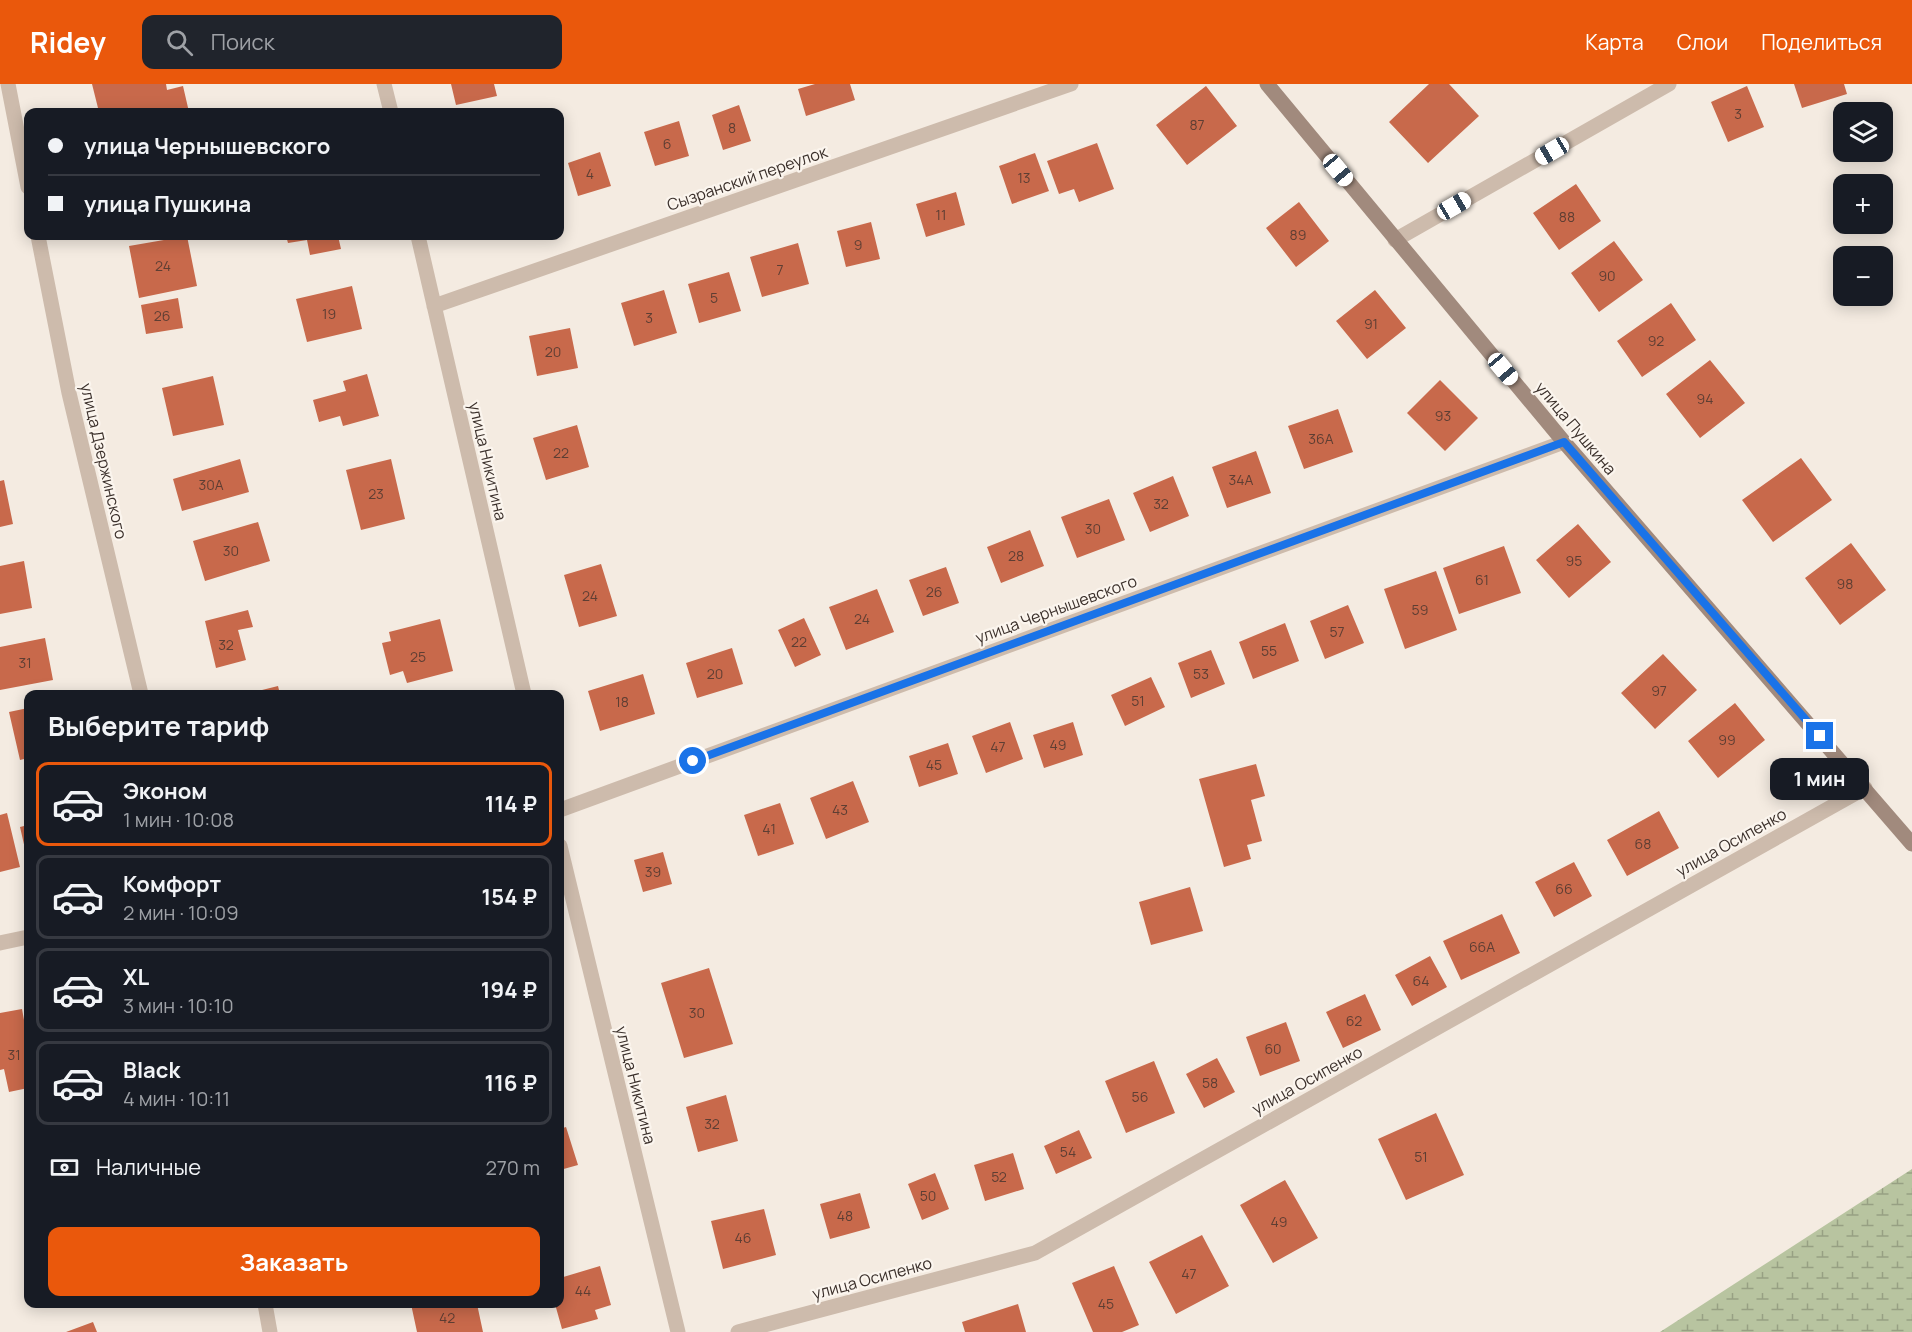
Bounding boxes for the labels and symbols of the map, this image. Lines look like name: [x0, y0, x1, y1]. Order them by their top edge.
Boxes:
house number: 3: [1734, 104, 1742, 123]
house number: 87: [1189, 115, 1205, 134]
house number: 8: [728, 118, 736, 137]
house number: 6: [663, 134, 671, 153]
car: [1532, 134, 1572, 168]
street label: Сызранский переулок: [664, 140, 831, 216]
car: [1320, 150, 1356, 190]
house number: 4: [586, 164, 594, 183]
house number: 13: [1017, 168, 1031, 187]
car: [1434, 189, 1474, 223]
house number: 11: [936, 205, 946, 224]
house number: 88: [1559, 207, 1575, 226]
house number: 89: [1290, 225, 1306, 244]
house number: 9: [854, 235, 862, 254]
house number: 24: [155, 256, 171, 275]
house number: 7: [776, 260, 784, 279]
house number: 90: [1598, 266, 1616, 285]
house number: 5: [710, 288, 718, 307]
house number: 19: [322, 304, 336, 323]
house number: 26: [154, 306, 170, 325]
house number: 3: [645, 308, 653, 327]
house number: 91: [1364, 314, 1378, 333]
house number: 92: [1648, 331, 1664, 350]
house number: 20: [545, 342, 561, 361]
car: [1485, 349, 1521, 389]
street label: улица Пушкина: [1530, 377, 1622, 479]
street label: улица Дзержинского: [75, 381, 133, 541]
house number: 94: [1697, 389, 1713, 408]
street label: улица Никитина: [464, 400, 512, 522]
house number: 93: [1435, 406, 1451, 425]
house number: 36А: [1308, 429, 1334, 448]
house number: 22: [553, 443, 569, 462]
house number: 34А: [1228, 470, 1254, 489]
house number: 30А: [198, 475, 224, 494]
house number: 23: [368, 484, 384, 503]
house number: 32: [1153, 494, 1169, 513]
house number: 30: [1085, 519, 1101, 538]
house number: 30: [223, 541, 239, 560]
house number: 28: [1008, 546, 1024, 565]
house number: 95: [1566, 551, 1582, 570]
street label: улица Чернышевского: [972, 569, 1140, 649]
house number: 61: [1475, 570, 1489, 589]
house number: 98: [1837, 574, 1853, 593]
house number: 26: [926, 582, 942, 601]
house number: 24: [582, 586, 598, 605]
house number: 59: [1412, 600, 1428, 619]
house number: 24: [854, 609, 870, 628]
house number: 57: [1329, 622, 1345, 641]
house number: 22: [791, 632, 807, 651]
house number: 32: [218, 635, 234, 654]
house number: 55: [1261, 641, 1277, 660]
house number: 25: [410, 647, 426, 666]
house number: 31: [18, 653, 32, 672]
house number: 20: [707, 664, 723, 683]
house number: 53: [1193, 664, 1209, 683]
house number: 97: [1651, 681, 1667, 700]
house number: 51: [1131, 691, 1145, 710]
house number: 18: [615, 692, 629, 711]
route end: [1806, 722, 1833, 749]
house number: 99: [1718, 730, 1736, 749]
house number: 49: [1050, 735, 1066, 754]
house number: 47: [990, 737, 1006, 756]
route start: [679, 747, 706, 774]
house number: 45: [926, 755, 942, 774]
callout: 1 мин: [1770, 757, 1870, 799]
house number: 43: [832, 800, 848, 819]
street label: улица Осипенко: [1672, 803, 1790, 881]
house number: 41: [762, 819, 776, 838]
house number: 68: [1635, 834, 1651, 853]
house number: 39: [645, 862, 661, 881]
house number: 66: [1555, 879, 1573, 898]
house number: 66А: [1469, 937, 1495, 956]
house number: 64: [1413, 971, 1429, 990]
house number: 30: [689, 1003, 705, 1022]
house number: 62: [1346, 1011, 1362, 1030]
street label: улица Никитина: [611, 1024, 661, 1146]
house number: 60: [1264, 1039, 1282, 1058]
street label: улица Осипенко: [1248, 1041, 1366, 1119]
house number: 31: [7, 1045, 21, 1064]
house number: 58: [1202, 1073, 1218, 1092]
house number: 56: [1132, 1087, 1148, 1106]
house number: 32: [704, 1114, 720, 1133]
house number: 54: [1060, 1142, 1076, 1161]
house number: 51: [1414, 1147, 1428, 1166]
house number: 52: [991, 1167, 1007, 1186]
house number: 50: [920, 1186, 936, 1205]
house number: 48: [837, 1206, 853, 1225]
house number: 49: [1271, 1212, 1287, 1231]
house number: 46: [735, 1228, 751, 1247]
street label: улица Осипенко: [810, 1251, 934, 1305]
house number: 47: [1181, 1264, 1197, 1283]
house number: 44: [575, 1281, 591, 1300]
house number: 45: [1098, 1294, 1114, 1313]
house number: 42: [439, 1308, 455, 1327]

